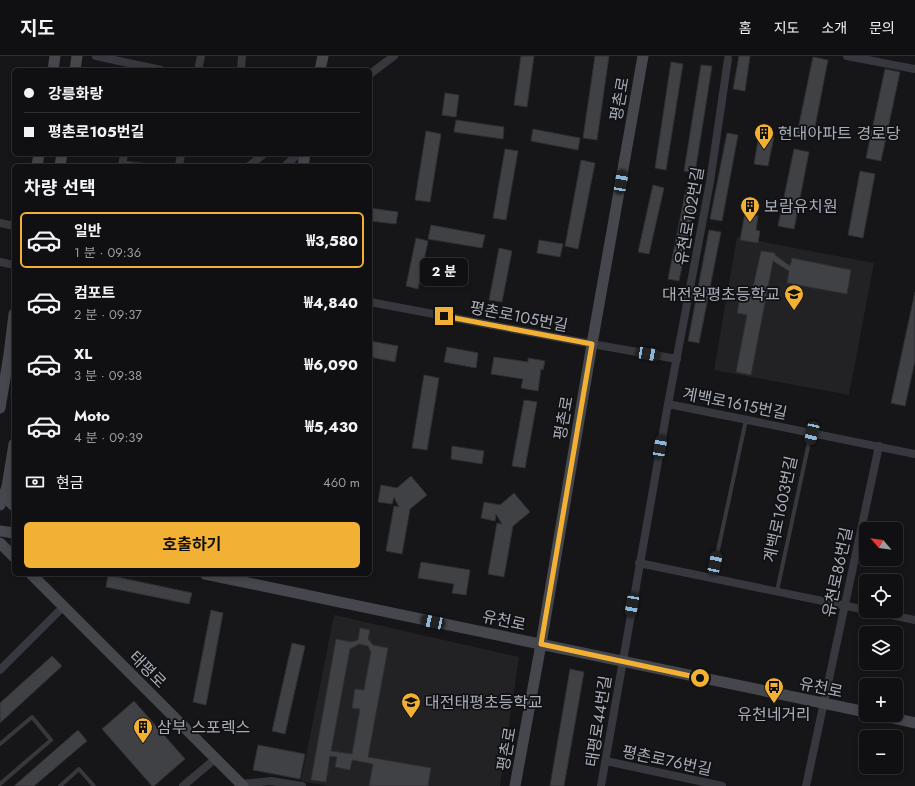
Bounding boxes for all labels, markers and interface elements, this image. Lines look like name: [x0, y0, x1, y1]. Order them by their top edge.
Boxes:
text: 지도: [20, 15, 55, 42]
text: 홈: [739, 18, 752, 38]
text: 지도: [774, 18, 799, 38]
text: 소개: [821, 18, 847, 38]
text: 문의: [869, 18, 895, 38]
street label: 평촌로: [604, 75, 635, 123]
text: 강릉화랑: [48, 83, 103, 105]
text: 평촌로105번길: [48, 121, 144, 143]
building icon: 현대아파트 경로당: [753, 122, 775, 150]
place label: 현대아파트 경로당: [778, 122, 901, 145]
street label: 유천로102번길: [670, 165, 709, 267]
car: [613, 169, 629, 195]
text: 차량 선택: [24, 175, 96, 201]
building icon: 보람유치원: [739, 195, 761, 223]
place label: 보람유치원: [764, 195, 838, 218]
text: 일반: [74, 220, 102, 242]
icon: car: [26, 222, 62, 258]
text: ₩3,580: [306, 230, 358, 252]
text: 1 분 · 09:36: [74, 243, 141, 262]
callout: 2 분: [420, 258, 468, 286]
text: 2 분: [432, 262, 456, 281]
text: 컴포트: [74, 282, 115, 304]
place label: 대전원평초등학교: [662, 283, 780, 306]
school or university icon: 대전원평초등학교: [783, 283, 805, 311]
icon: car: [26, 284, 62, 320]
text: ₩4,840: [304, 292, 358, 314]
street label: 평촌로105번길: [468, 296, 570, 337]
text: 2 분 · 09:37: [74, 305, 142, 324]
route end: [435, 307, 453, 325]
text: XL: [74, 343, 92, 365]
icon: car: [26, 346, 62, 382]
car: [635, 346, 661, 362]
text: ₩6,090: [304, 354, 358, 376]
text: 3 분 · 09:38: [74, 366, 142, 385]
street label: 계백로1615번길: [681, 382, 789, 425]
street label: 평촌로: [548, 394, 579, 442]
text: Moto: [74, 405, 110, 427]
icon: car: [26, 408, 62, 444]
text: ₩5,430: [305, 416, 358, 438]
car: [803, 420, 821, 446]
text: 4 분 · 09:39: [74, 428, 143, 447]
car: [652, 434, 668, 460]
street label: 계백로1603번길: [758, 454, 803, 564]
icon: cash: [24, 471, 46, 493]
text: 현금: [56, 472, 84, 494]
text: 460 m: [323, 473, 360, 492]
button: 호출하기: [24, 522, 360, 568]
north arrow: [859, 522, 903, 566]
map controls: [859, 522, 903, 774]
street label: 유천로86번길: [817, 525, 858, 619]
car: [707, 550, 723, 576]
button: locate: [859, 574, 903, 618]
car: [624, 592, 640, 618]
street label: 유천로: [480, 605, 528, 636]
car: [420, 614, 446, 630]
button: layers: [859, 626, 903, 670]
street label: 태평로: [124, 646, 172, 693]
route start: [691, 669, 709, 687]
street label: 유천로: [797, 672, 845, 703]
street label: 태평로44번길: [580, 674, 617, 768]
bus stop icon: 유천네거리: [763, 676, 785, 704]
button: +: [859, 678, 903, 722]
school or university icon: 대전태평초등학교: [400, 691, 422, 719]
place label: 대전태평초등학교: [425, 691, 543, 714]
place label: 유천네거리: [737, 703, 811, 726]
building icon: 삼부 스포렉스: [132, 716, 154, 744]
place label: 삼부 스포렉스: [157, 716, 250, 739]
street label: 평촌로: [491, 725, 522, 773]
button: −: [859, 730, 903, 774]
street label: 평촌로76번길: [620, 740, 714, 781]

